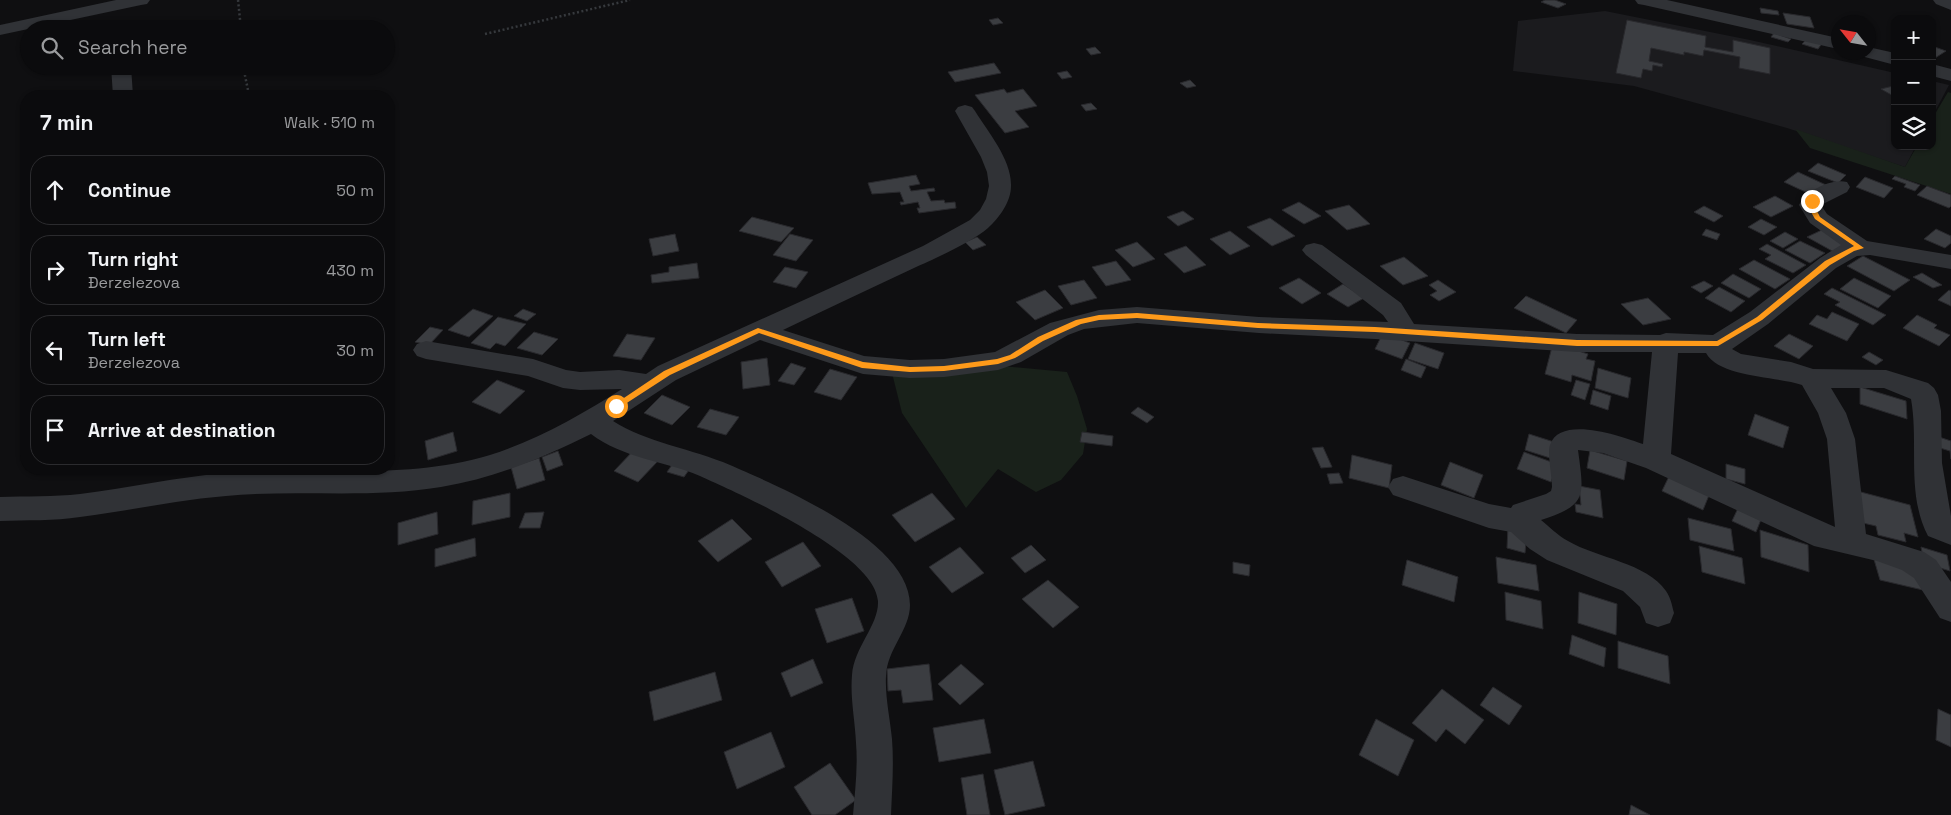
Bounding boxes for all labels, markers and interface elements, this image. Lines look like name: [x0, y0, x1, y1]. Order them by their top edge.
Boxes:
north arrow: [1831, 15, 1876, 60]
map controls: [1891, 15, 1936, 150]
button: +: [1891, 15, 1936, 60]
search box: [20, 20, 395, 75]
icon: search: [38, 34, 66, 62]
text: Search here: [78, 35, 188, 60]
button: −: [1891, 60, 1936, 105]
button: layers: [1891, 105, 1936, 150]
text: 7 min: [40, 109, 93, 136]
text: Walk · 510 m: [284, 112, 375, 133]
icon: ahead: [41, 176, 69, 204]
text: Continue: [88, 178, 171, 203]
text: 50 m: [336, 180, 374, 201]
route end: [1801, 190, 1824, 213]
text: Turn right: [88, 247, 178, 272]
icon: right: [41, 256, 69, 284]
text: 430 m: [326, 260, 374, 281]
text: Đerzelezova: [88, 272, 180, 293]
text: Turn left: [88, 327, 166, 352]
icon: left: [41, 336, 69, 364]
text: 30 m: [336, 340, 374, 361]
text: Đerzelezova: [88, 352, 180, 373]
route start: [605, 395, 628, 418]
icon: arrive: [41, 416, 69, 444]
text: Arrive at destination: [88, 418, 276, 443]

